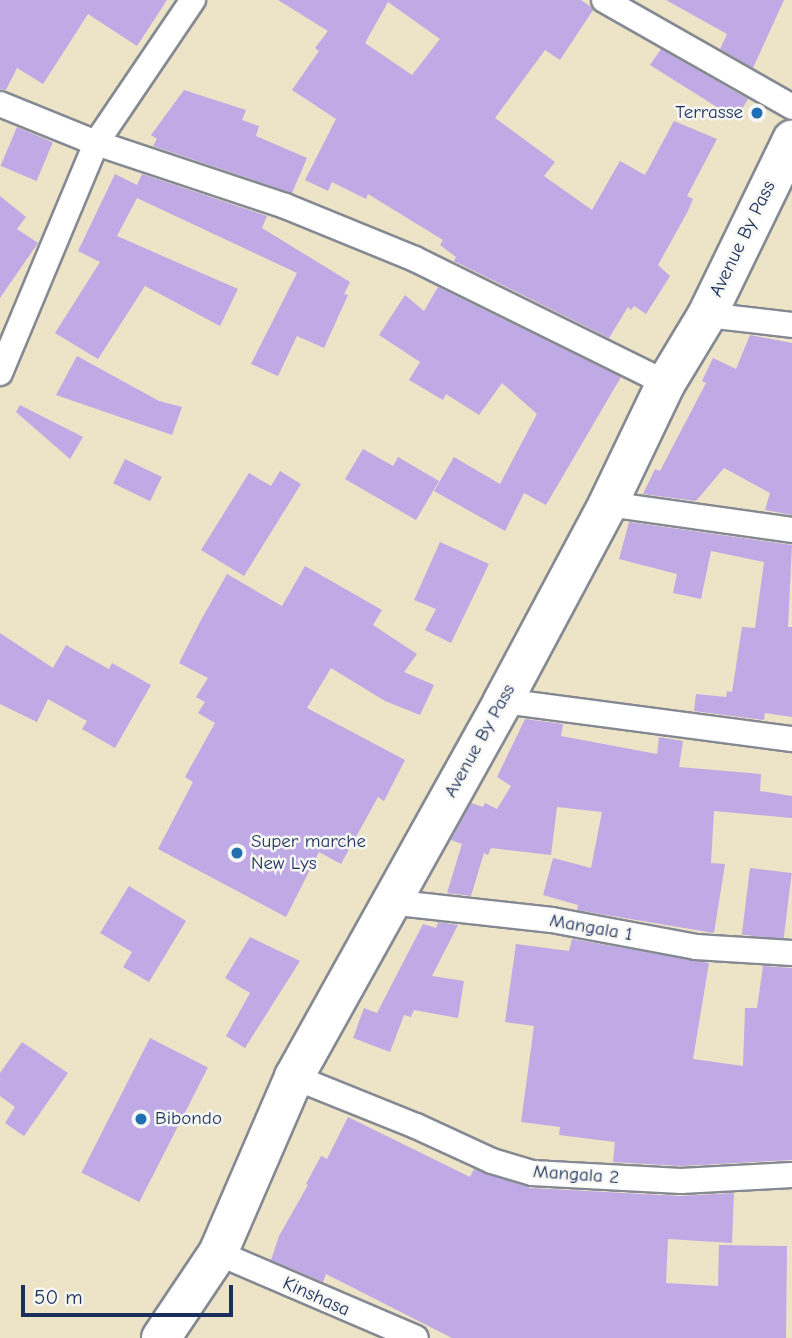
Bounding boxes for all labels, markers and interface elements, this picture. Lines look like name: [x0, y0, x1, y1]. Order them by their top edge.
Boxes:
place label: Terrasse: [675, 102, 743, 124]
marker: Terrasse: [749, 105, 765, 121]
street label: Avenue By Pass: [705, 177, 781, 301]
street label: Avenue By Pass: [439, 680, 521, 802]
place label: Super marche New Lys: [251, 831, 366, 875]
marker: Super marche New Lys: [229, 845, 245, 861]
street label: Mangala 1: [548, 909, 634, 947]
place label: Bibondo: [155, 1108, 222, 1130]
marker: Bibondo: [133, 1111, 149, 1127]
street label: Mangala 2: [532, 1161, 620, 1189]
scale bar: [24, 1272, 236, 1316]
street label: Kinshasa: [279, 1272, 353, 1322]
text: 50 m: [34, 1285, 83, 1309]

